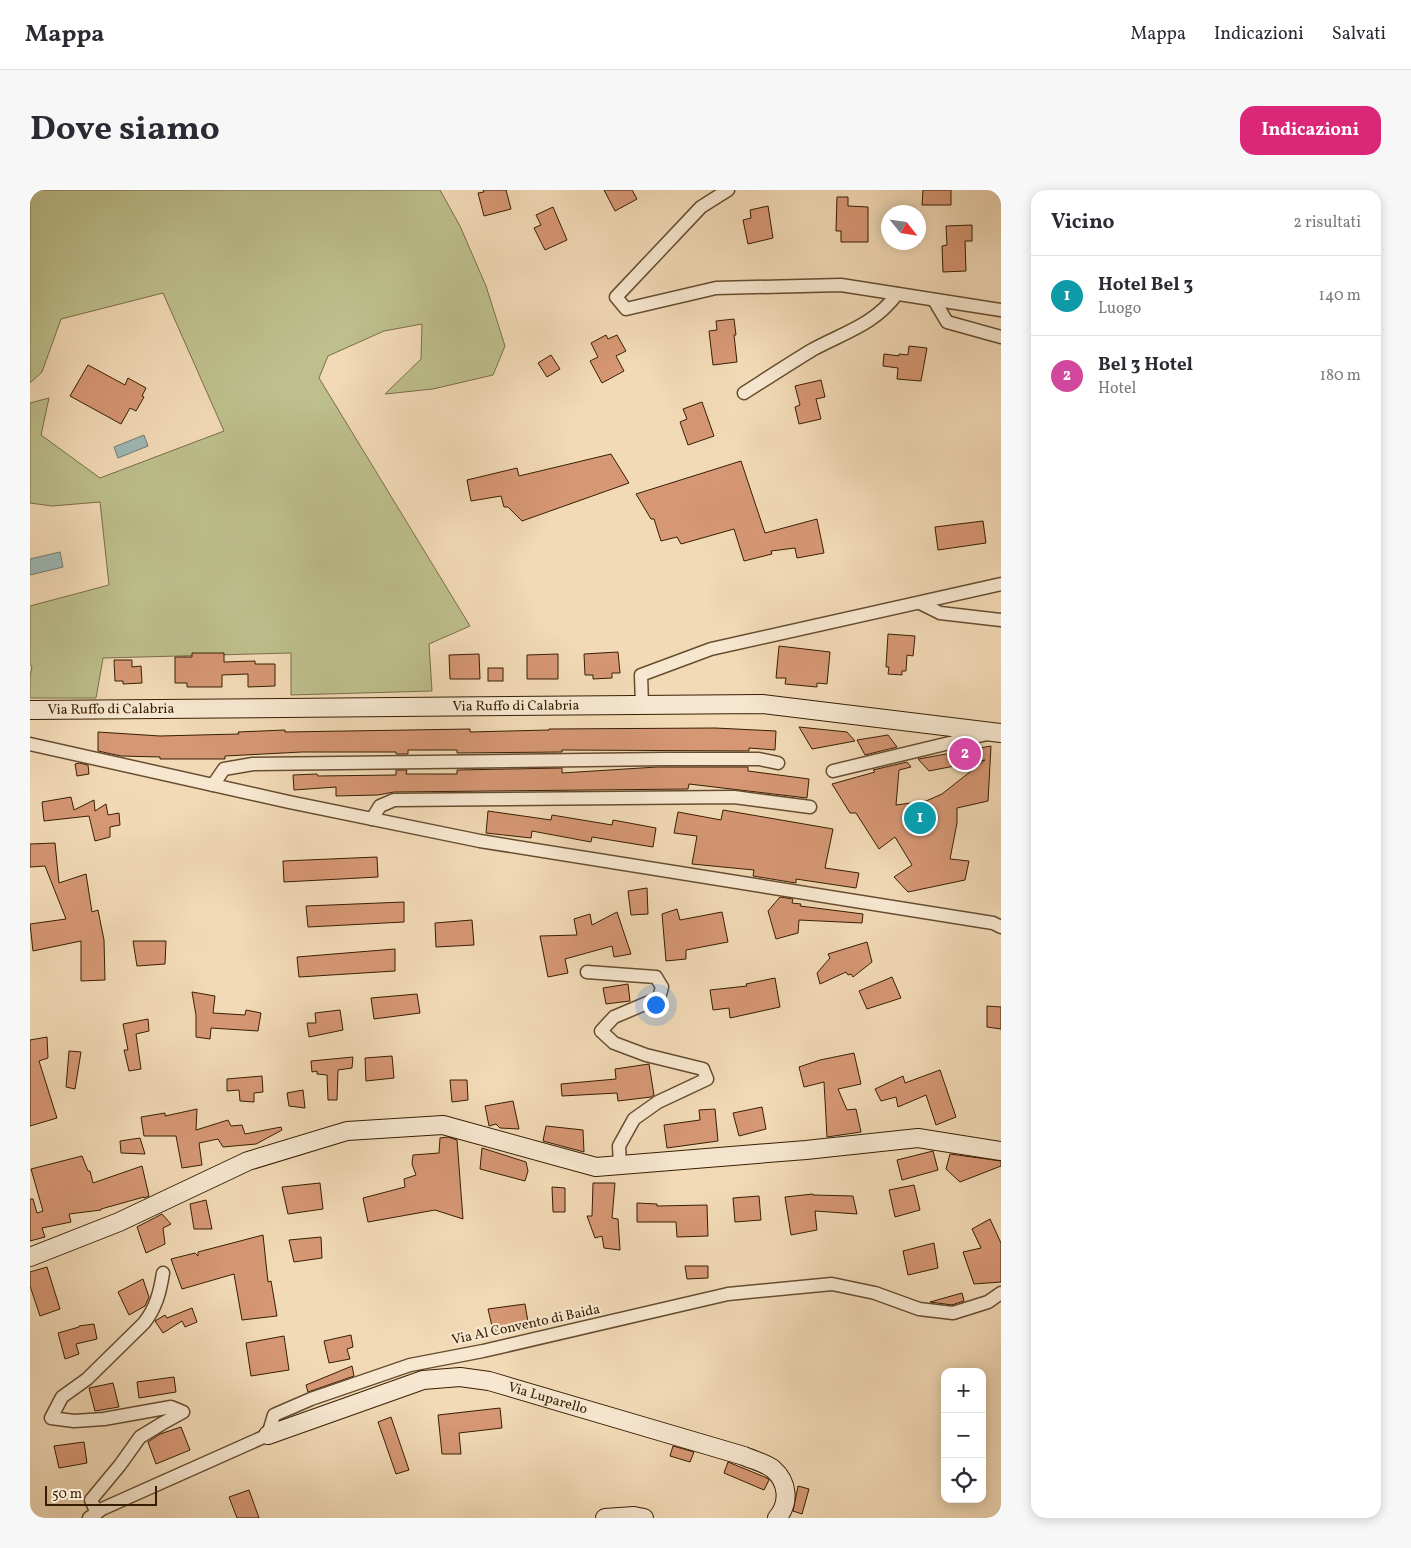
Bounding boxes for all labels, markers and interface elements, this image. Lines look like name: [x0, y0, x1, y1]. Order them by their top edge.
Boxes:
text: Mappa: [25, 18, 104, 52]
text: Mappa: [1131, 22, 1186, 47]
text: Indicazioni: [1214, 22, 1304, 47]
text: Salvati: [1332, 22, 1386, 47]
text: Dove siamo: [30, 106, 220, 154]
button: Indicazioni: [1240, 106, 1381, 155]
north arrow: [881, 205, 926, 250]
text: Vicino: [1051, 208, 1115, 237]
text: 2 risultati: [1293, 212, 1361, 234]
text: Hotel Bel 3: [1098, 272, 1193, 298]
text: 1: [1064, 285, 1070, 307]
text: 140 m: [1319, 285, 1361, 307]
text: Luogo: [1098, 298, 1141, 320]
text: Bel 3 Hotel: [1098, 352, 1193, 378]
text: 2: [1063, 365, 1071, 387]
text: 180 m: [1320, 365, 1361, 387]
text: Hotel: [1098, 378, 1136, 400]
street label: Via Ruffo di Calabria: [452, 696, 580, 716]
street label: Via Ruffo di Calabria: [47, 699, 175, 719]
pin: 2: [949, 735, 981, 773]
pin: 1: [904, 799, 936, 837]
your location: [643, 992, 669, 1018]
street label: Via Al Convento di Baida: [450, 1300, 602, 1350]
map controls: [941, 1368, 986, 1503]
button: +: [941, 1368, 986, 1413]
street label: Via Luparello: [506, 1378, 590, 1419]
button: −: [941, 1413, 986, 1458]
button: locate: [941, 1458, 986, 1503]
scale bar: [45, 1483, 158, 1506]
text: 50 m: [52, 1485, 82, 1504]

